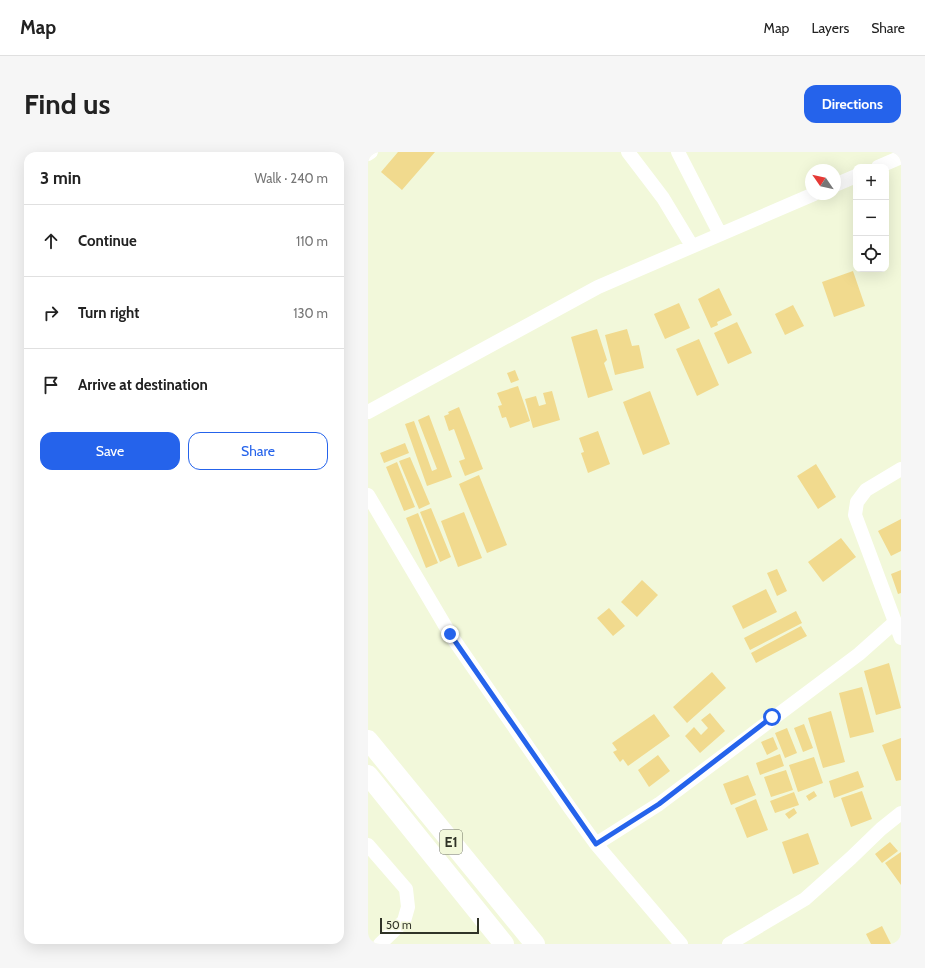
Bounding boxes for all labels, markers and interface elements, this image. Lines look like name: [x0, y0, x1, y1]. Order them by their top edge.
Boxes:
text: Map: [20, 16, 56, 39]
text: Map: [764, 19, 789, 37]
text: Layers: [811, 19, 849, 37]
text: Share: [871, 19, 905, 37]
button: Directions: [804, 85, 901, 123]
text: Find us: [24, 87, 110, 121]
north arrow: [805, 164, 841, 200]
map controls: [853, 164, 889, 272]
button: +: [853, 164, 889, 200]
text: 3 min: [40, 168, 81, 188]
text: Walk · 240 m: [254, 170, 328, 186]
button: −: [853, 200, 889, 236]
icon: ahead: [40, 230, 62, 252]
text: Continue: [78, 232, 137, 250]
text: 110 m: [296, 233, 328, 249]
button: locate: [853, 236, 889, 272]
icon: right: [40, 302, 62, 324]
text: Turn right: [78, 304, 139, 322]
text: 130 m: [293, 305, 328, 321]
icon: arrive: [40, 374, 62, 396]
text: Arrive at destination: [78, 376, 208, 394]
button: Save: [40, 432, 180, 470]
button: Share: [188, 432, 328, 470]
route end: [441, 625, 459, 643]
route start: [763, 708, 781, 726]
road number: E1: [440, 830, 462, 854]
scale bar: [380, 916, 479, 935]
text: 50 m: [386, 918, 412, 932]

